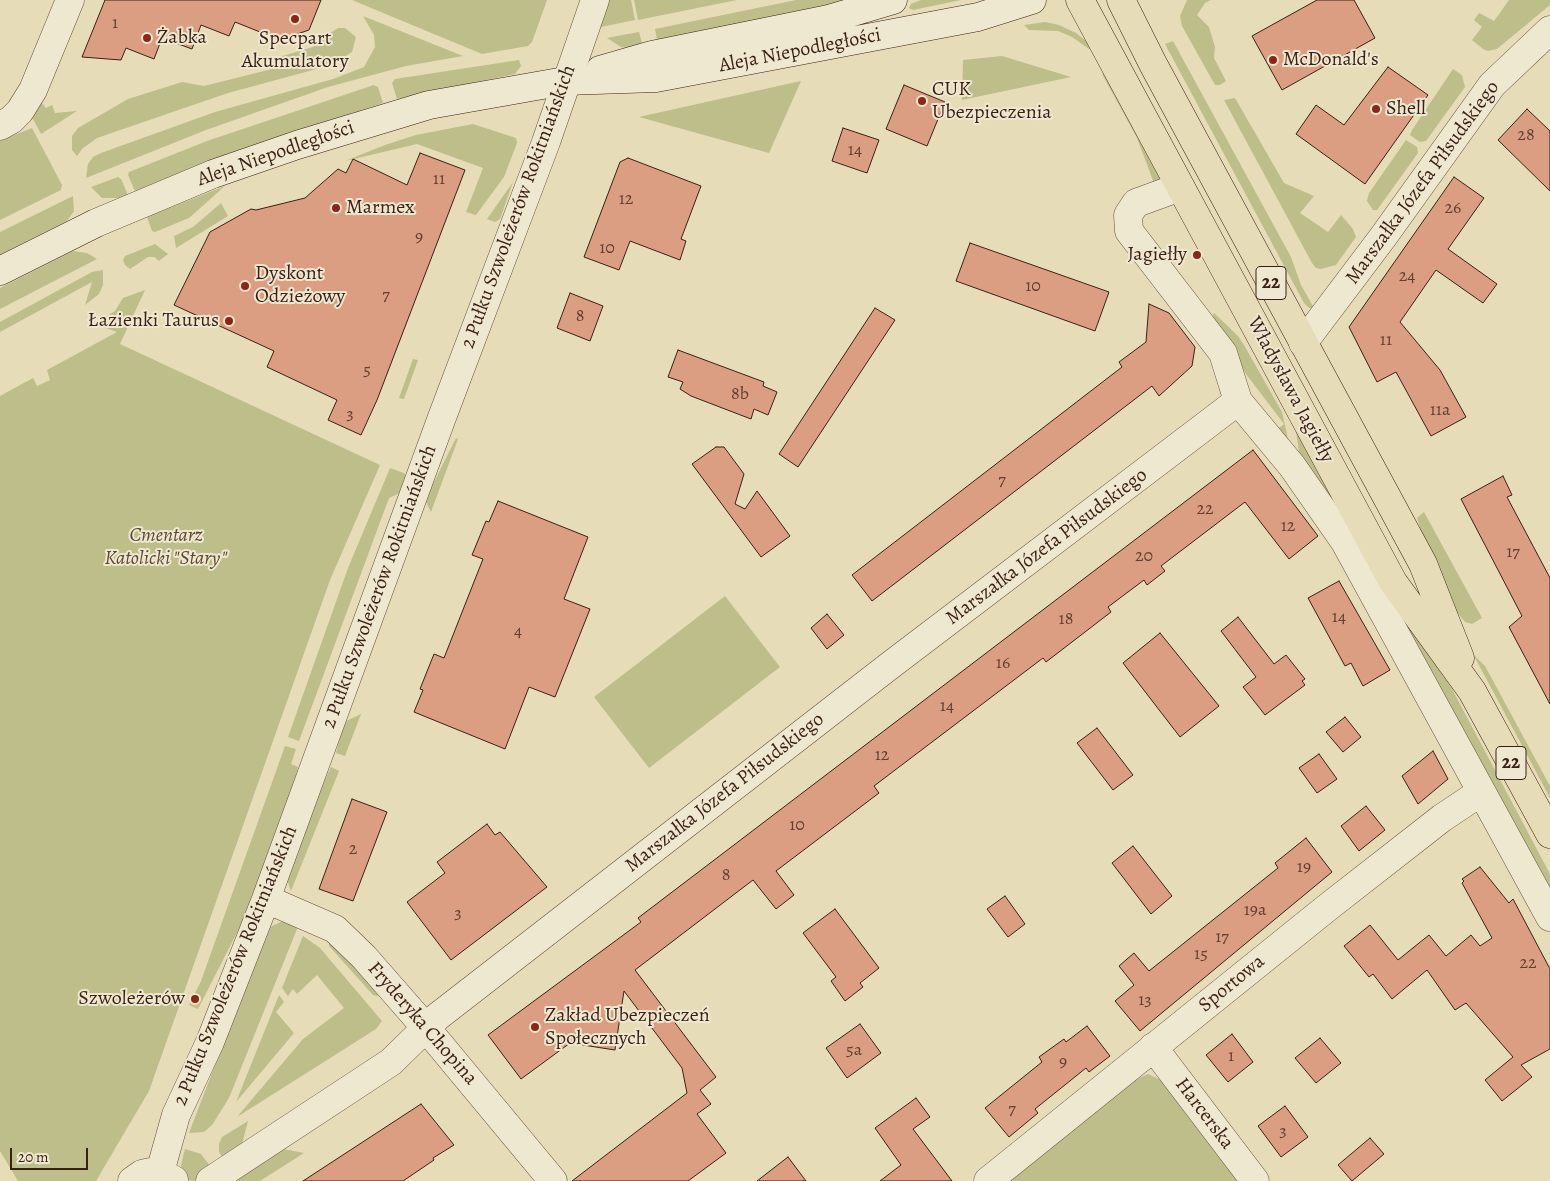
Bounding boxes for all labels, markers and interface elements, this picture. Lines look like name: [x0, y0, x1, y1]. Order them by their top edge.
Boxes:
house number: 1: [112, 13, 118, 35]
marker: Specpart Akumulatory: [289, 13, 301, 25]
street label: Aleja Niepodległości: [717, 24, 883, 78]
place label: Żabka: [157, 26, 207, 50]
place label: Specpart Akumulatory: [241, 27, 349, 74]
marker: Żabka: [141, 32, 153, 44]
place label: McDonald's: [1283, 48, 1379, 72]
marker: McDonald's: [1267, 54, 1279, 66]
street label: 2 Pułku Szwoleżerów Rokitniańskich: [456, 62, 582, 352]
street label: Marszałka Józefa Piłsudskiego: [1341, 76, 1505, 290]
place label: CUK Ubezpieczenia: [932, 78, 1052, 125]
marker: CUK Ubezpieczenia: [916, 95, 928, 107]
place label: Shell: [1386, 97, 1426, 121]
marker: Shell: [1370, 103, 1382, 115]
street label: Aleja Niepodległości: [194, 116, 358, 192]
house number: 28: [1517, 125, 1535, 147]
house number: 14: [848, 140, 862, 162]
house number: 11: [433, 169, 445, 191]
house number: 12: [619, 189, 633, 211]
place label: Marmex: [346, 196, 414, 220]
house number: 26: [1445, 198, 1461, 220]
marker: Marmex: [330, 202, 342, 214]
house number: 9: [415, 227, 423, 249]
house number: 10: [599, 238, 615, 260]
place label: Jagiełły: [1127, 243, 1187, 267]
marker: Jagiełły: [1191, 249, 1203, 261]
place label: Dyskont Odzieżowy: [255, 262, 345, 309]
road number: 22: [1256, 266, 1286, 300]
house number: 24: [1399, 266, 1415, 288]
house number: 10: [1025, 276, 1041, 298]
marker: Dyskont Odzieżowy: [239, 280, 251, 292]
house number: 7: [382, 285, 390, 307]
house number: 8: [576, 306, 584, 328]
place label: Łazienki Taurus: [88, 309, 219, 333]
street label: Władysława Jagiełły: [1241, 313, 1339, 467]
marker: Łazienki Taurus: [223, 315, 235, 327]
house number: 11: [1380, 330, 1392, 352]
house number: 5: [363, 360, 371, 382]
house number: 8b: [731, 384, 749, 406]
house number: 11a: [1430, 400, 1450, 422]
house number: 3: [346, 404, 354, 426]
street label: 2 Pułku Szwoleżerów Rokitniańskich: [317, 442, 443, 732]
street label: Marszałka Józefa Piłsudskiego: [942, 463, 1152, 631]
house number: 7: [998, 470, 1006, 492]
house number: 22: [1196, 499, 1214, 521]
house number: 12: [1281, 516, 1295, 538]
park label: Cmentarz Katolicki "Stary": [105, 524, 227, 571]
house number: 17: [1506, 542, 1520, 564]
house number: 20: [1135, 546, 1153, 568]
house number: 14: [1332, 607, 1346, 629]
house number: 18: [1059, 609, 1073, 631]
house number: 4: [514, 621, 522, 643]
house number: 16: [996, 653, 1010, 675]
house number: 14: [940, 696, 954, 718]
street label: Marszałka Józefa Piłsudskiego: [621, 708, 829, 878]
house number: 12: [875, 745, 889, 767]
road number: 22: [1496, 746, 1526, 780]
house number: 10: [789, 815, 805, 837]
street label: 2 Pułku Szwoleżerów Rokitniańskich: [169, 823, 303, 1109]
house number: 2: [349, 839, 357, 861]
house number: 19: [1297, 857, 1311, 879]
house number: 8: [722, 865, 730, 887]
house number: 19a: [1244, 900, 1266, 922]
house number: 3: [454, 903, 462, 925]
house number: 17: [1215, 927, 1229, 949]
house number: 15: [1194, 944, 1208, 966]
street label: Sportowa: [1194, 950, 1270, 1018]
house number: 22: [1519, 953, 1537, 975]
street label: Fryderyka Chopina: [362, 957, 482, 1091]
place label: Szwoleżerów: [78, 987, 185, 1011]
house number: 13: [1138, 990, 1152, 1012]
marker: Szwoleżerów: [189, 993, 201, 1005]
place label: Zakład Ubezpieczeń Społecznych: [545, 1004, 710, 1051]
marker: Zakład Ubezpieczeń Społecznych: [529, 1021, 541, 1033]
house number: 5a: [846, 1040, 862, 1062]
house number: 1: [1228, 1046, 1234, 1068]
house number: 9: [1059, 1052, 1067, 1074]
street label: Harcerska: [1169, 1074, 1239, 1154]
house number: 7: [1008, 1099, 1016, 1121]
house number: 3: [1279, 1121, 1287, 1143]
scale bar: [12, 1138, 90, 1170]
text: 20 m: [18, 1147, 49, 1167]

